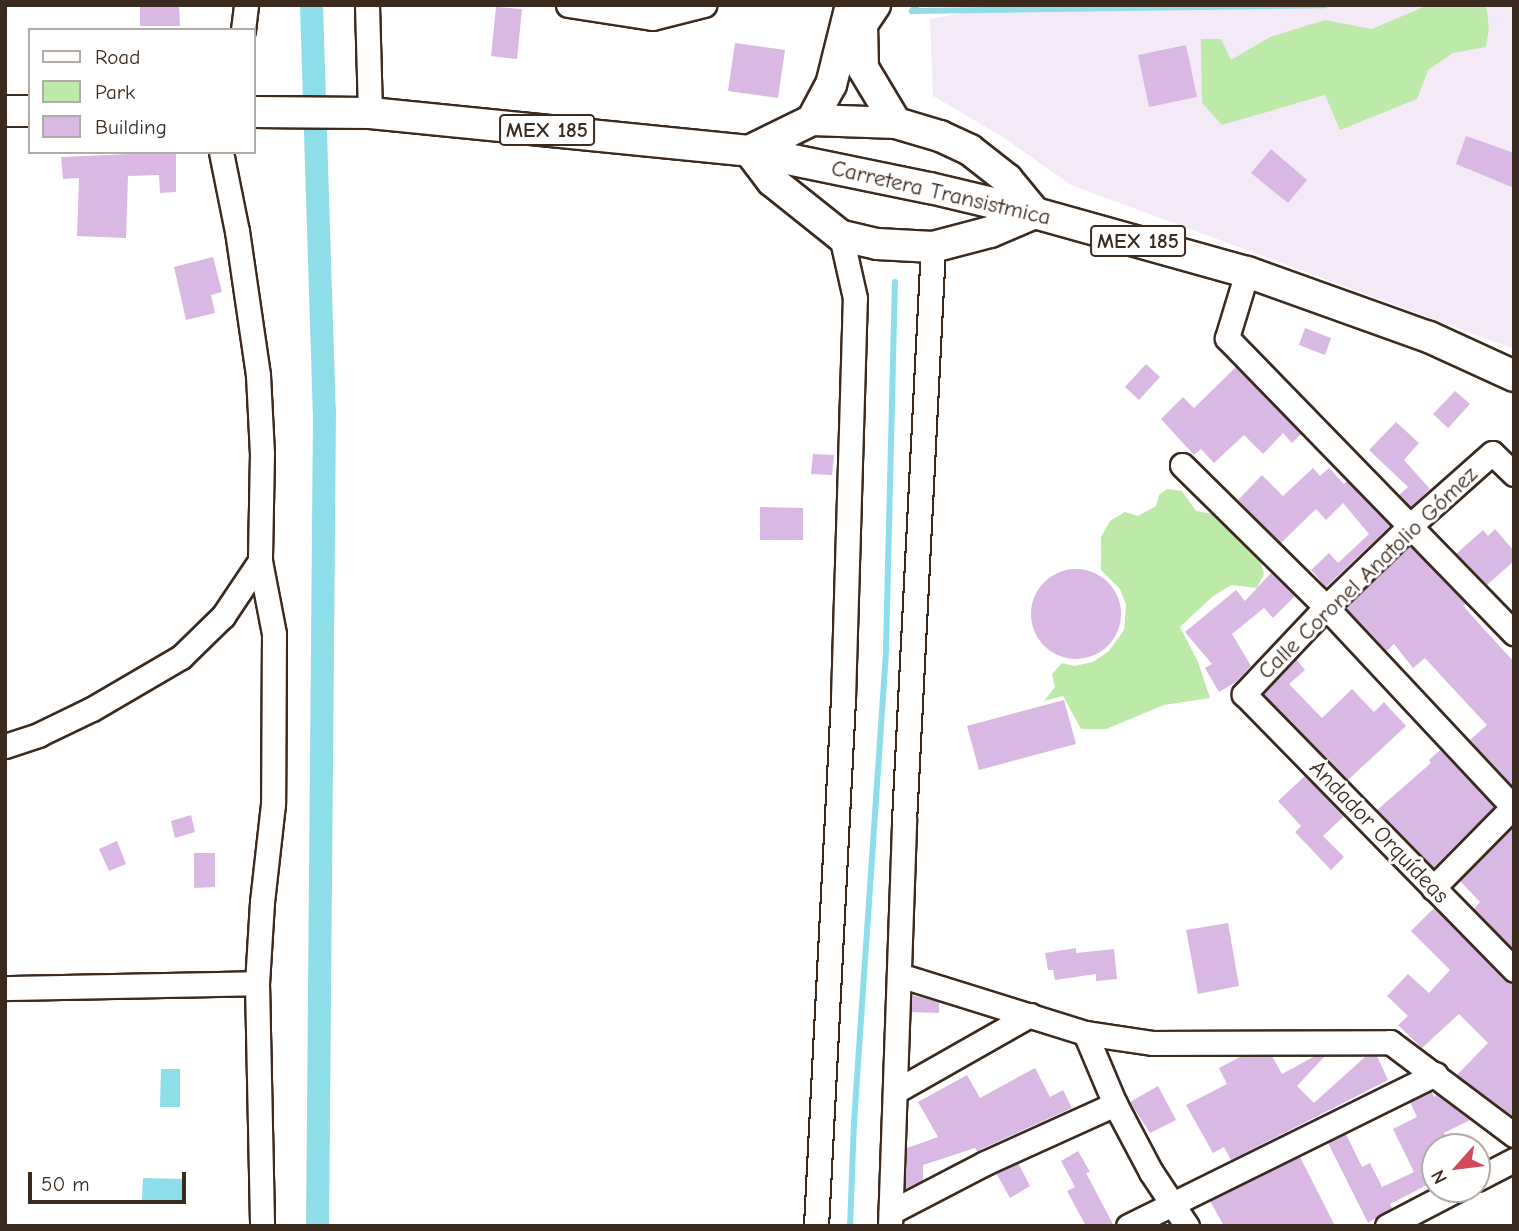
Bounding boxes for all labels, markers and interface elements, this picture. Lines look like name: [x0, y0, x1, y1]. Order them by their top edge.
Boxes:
legend: [28, 28, 256, 154]
text: Road: [95, 45, 140, 69]
text: Park: [95, 80, 135, 104]
road number: MEX 185: [498, 113, 596, 148]
text: Building: [95, 115, 167, 139]
street label: Carretera Transistmica: [829, 154, 1053, 232]
road number: MEX 185: [1089, 224, 1187, 258]
street label: Calle Coronel Anatolio Gómez: [1252, 461, 1484, 685]
street label: Andador Orquídeas: [1303, 754, 1455, 910]
north arrow: [1421, 1133, 1491, 1203]
scale bar: [32, 1158, 189, 1202]
text: N: [1427, 1166, 1452, 1188]
text: 50 m: [41, 1172, 90, 1196]

